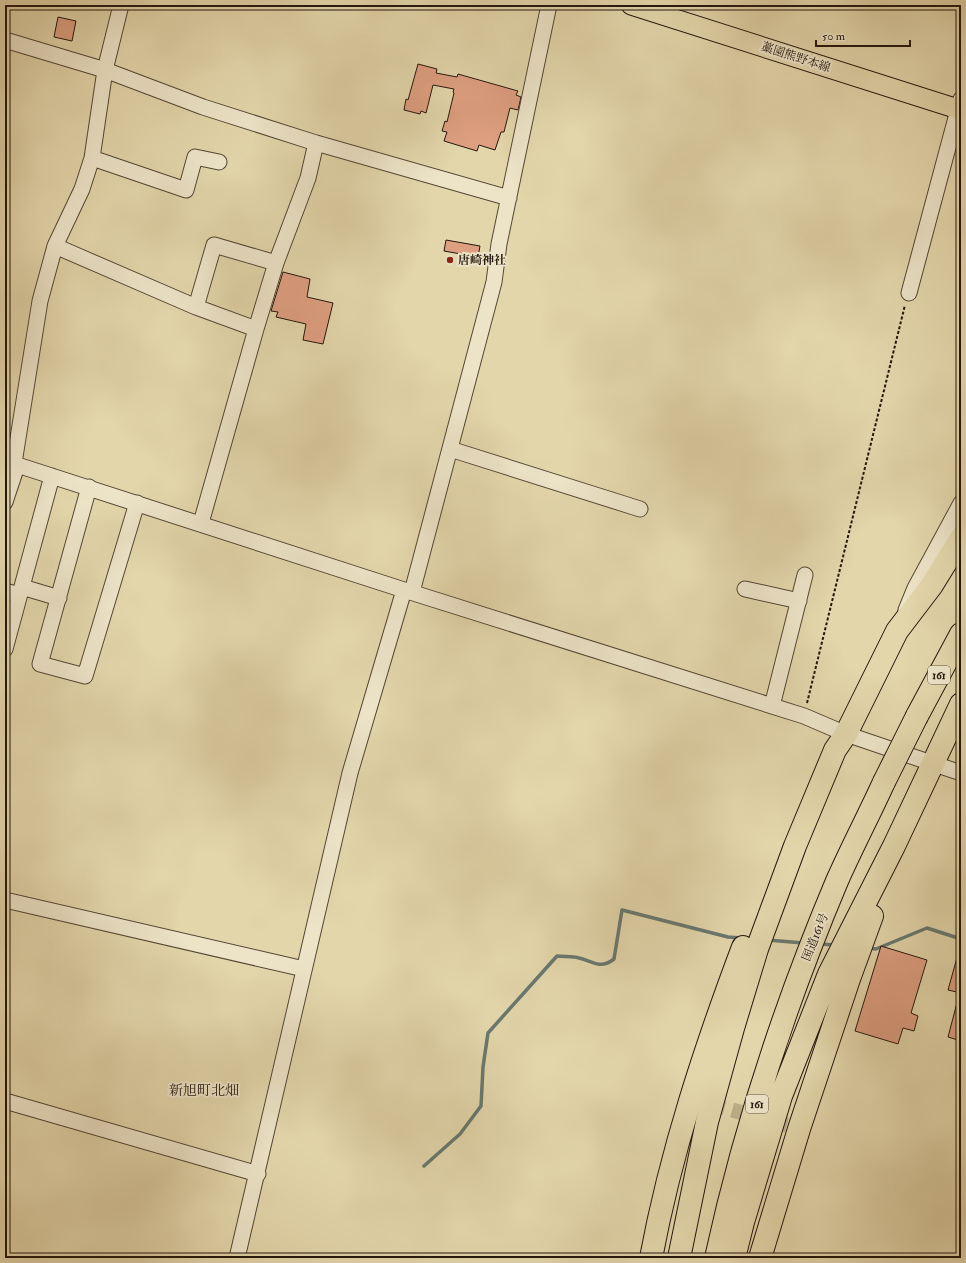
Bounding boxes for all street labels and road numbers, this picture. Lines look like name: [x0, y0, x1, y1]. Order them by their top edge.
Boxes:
street label: 藁園熊野本線: [759, 39, 832, 76]
road number: 161: [928, 666, 950, 684]
street label: 国道161号: [799, 911, 832, 963]
road number: 161: [746, 1095, 768, 1113]

